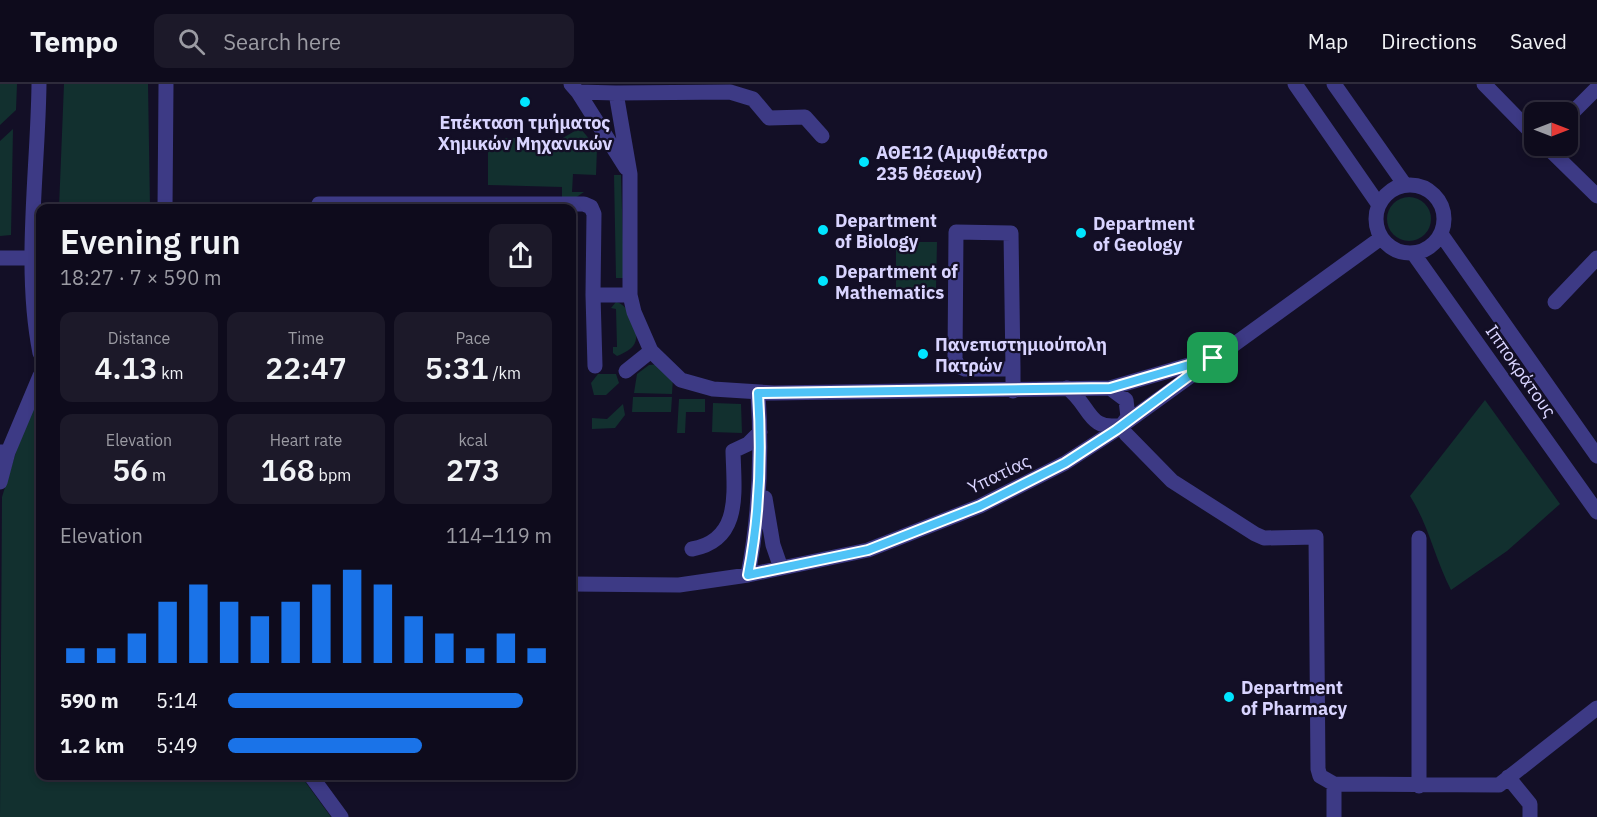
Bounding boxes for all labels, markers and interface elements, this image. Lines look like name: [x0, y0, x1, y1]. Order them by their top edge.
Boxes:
search box: [154, 14, 574, 68]
text: Tempo: [30, 23, 118, 60]
icon: search: [175, 25, 208, 58]
text: Search here: [223, 27, 341, 56]
text: Map: [1308, 27, 1348, 55]
text: Directions: [1381, 27, 1477, 55]
text: Saved: [1510, 27, 1567, 55]
marker: Επέκταση τμήματος Χημικών Μηχανικών: [518, 95, 532, 109]
north arrow: [1524, 102, 1578, 156]
map controls: [1524, 102, 1578, 156]
place label: Επέκταση τμήματος Χημικών Μηχανικών: [438, 111, 613, 155]
place label: ΑΘΕ12 (Αμφιθέατρο 235 θέσεων): [876, 141, 1048, 185]
marker: ΑΘΕ12 (Αμφιθέατρο 235 θέσεων): [857, 155, 871, 169]
place label: Department of Biology: [835, 209, 937, 253]
place label: Department of Geology: [1093, 212, 1195, 256]
text: Evening run: [60, 220, 241, 263]
marker: Department of Biology: [816, 223, 830, 237]
button: share: [489, 224, 552, 287]
marker: Department of Geology: [1074, 226, 1088, 240]
place label: Department of Mathematics: [835, 260, 958, 304]
text: 18:27 · 7 × 590 m: [60, 264, 221, 291]
marker: Department of Mathematics: [816, 274, 830, 288]
street label: Ιπποκράτους: [1481, 320, 1562, 422]
text: Distance: [108, 328, 170, 348]
text: Time: [288, 328, 324, 348]
text: Pace: [456, 328, 490, 348]
pin: [1187, 332, 1238, 383]
place label: Πανεπιστημιούπολη Πατρών: [935, 333, 1107, 377]
icon: arrive: [1196, 341, 1229, 374]
marker: Πανεπιστημιούπολη Πατρών: [916, 347, 930, 361]
text: 4.13: [94, 348, 157, 387]
text: 22:47: [265, 348, 347, 387]
text: 5:31: [425, 348, 489, 387]
text: km: [157, 363, 184, 383]
text: /km: [489, 363, 521, 383]
text: Elevation: [106, 430, 172, 450]
text: Heart rate: [270, 430, 342, 450]
text: kcal: [458, 430, 488, 450]
street label: Υπατίας: [964, 449, 1035, 499]
text: 56: [112, 450, 148, 489]
text: 168: [261, 450, 315, 489]
text: 273: [446, 450, 500, 489]
text: m: [148, 465, 166, 485]
text: bpm: [315, 465, 351, 485]
text: Elevation: [60, 522, 143, 549]
text: 114–119 m: [446, 522, 552, 549]
place label: Department of Pharmacy: [1241, 676, 1347, 720]
text: 590 m: [60, 687, 119, 714]
text: 5:14: [156, 687, 198, 714]
marker: Department of Pharmacy: [1222, 690, 1236, 704]
text: 1.2 km: [60, 732, 124, 759]
text: 5:49: [156, 732, 198, 759]

